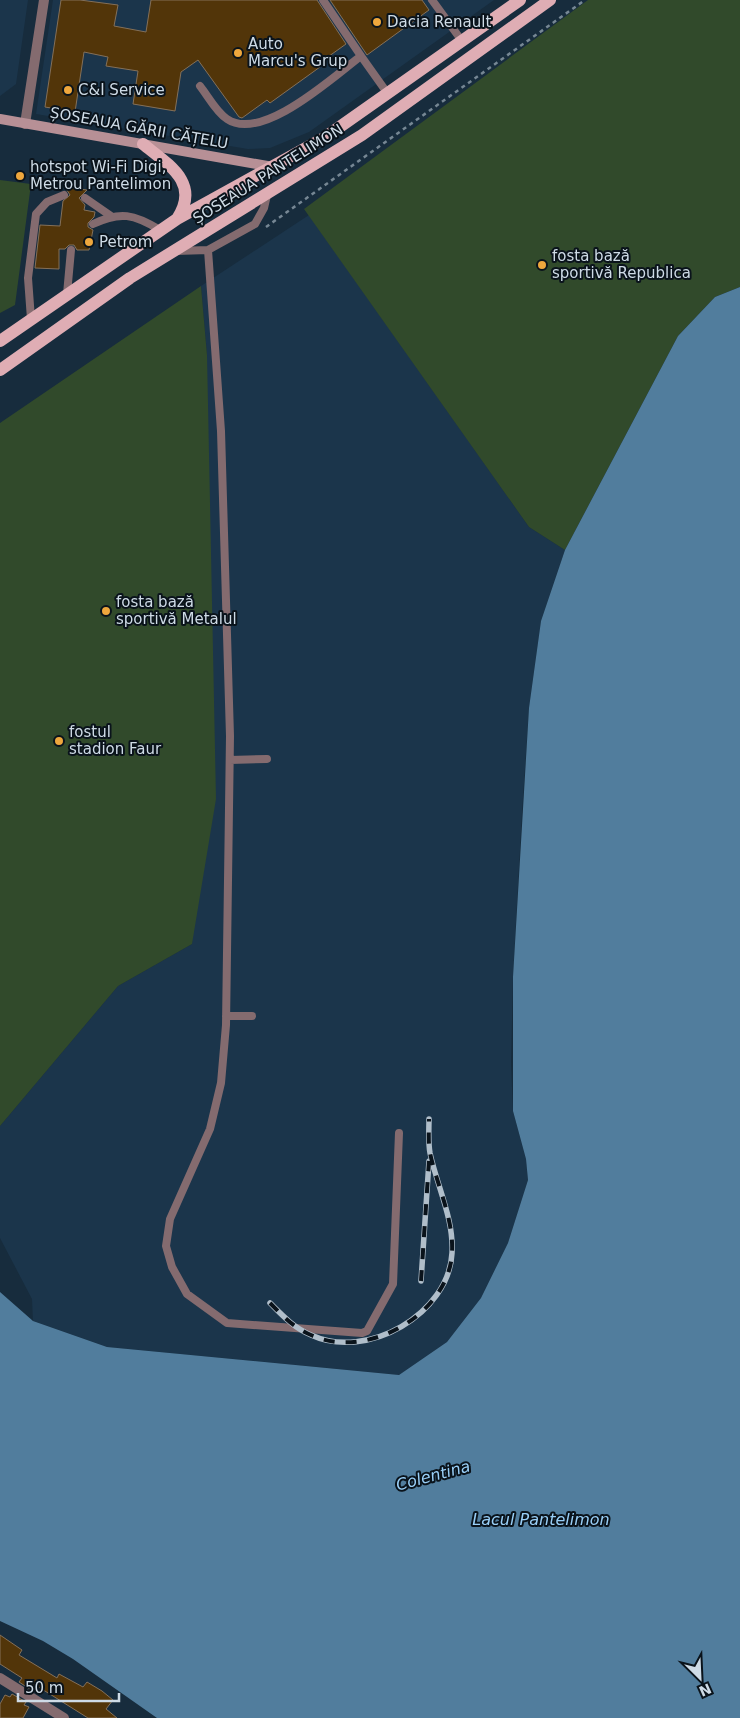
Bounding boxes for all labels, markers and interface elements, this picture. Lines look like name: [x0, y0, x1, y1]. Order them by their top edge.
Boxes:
place label: Dacia Renault: [387, 13, 491, 31]
marker: Dacia Renault: [371, 16, 383, 28]
place label: Auto Marcu's Grup: [248, 35, 347, 70]
marker: Auto Marcu's Grup: [232, 47, 244, 59]
place label: C&I Service: [78, 81, 165, 99]
marker: C&I Service: [62, 84, 74, 96]
street label: ȘOSEAUA GĂRII CĂȚELU: [49, 102, 230, 153]
street label: ȘOSEAUA PANTELIMON: [190, 120, 346, 228]
place label: hotspot Wi-Fi Digi, Metrou Pantelimon: [30, 158, 171, 193]
marker: hotspot Wi-Fi Digi, Metrou Pantelimon: [14, 170, 26, 182]
place label: Petrom: [99, 233, 152, 251]
marker: Petrom: [83, 236, 95, 248]
place label: fosta bază sportivă Republica: [552, 247, 691, 282]
marker: fosta bază sportivă Republica: [536, 259, 548, 271]
place label: fosta bază sportivă Metalul: [116, 593, 237, 628]
marker: fosta bază sportivă Metalul: [100, 605, 112, 617]
place label: fostul stadion Faur: [69, 723, 162, 758]
marker: fostul stadion Faur: [53, 735, 65, 747]
water label: Colentina: [394, 1456, 472, 1495]
water label: Lacul Pantelimon: [472, 1510, 610, 1529]
north arrow: [675, 1653, 725, 1703]
scale bar: [18, 1670, 119, 1702]
text: 50 m: [25, 1679, 63, 1697]
text: N: [697, 1680, 714, 1700]

